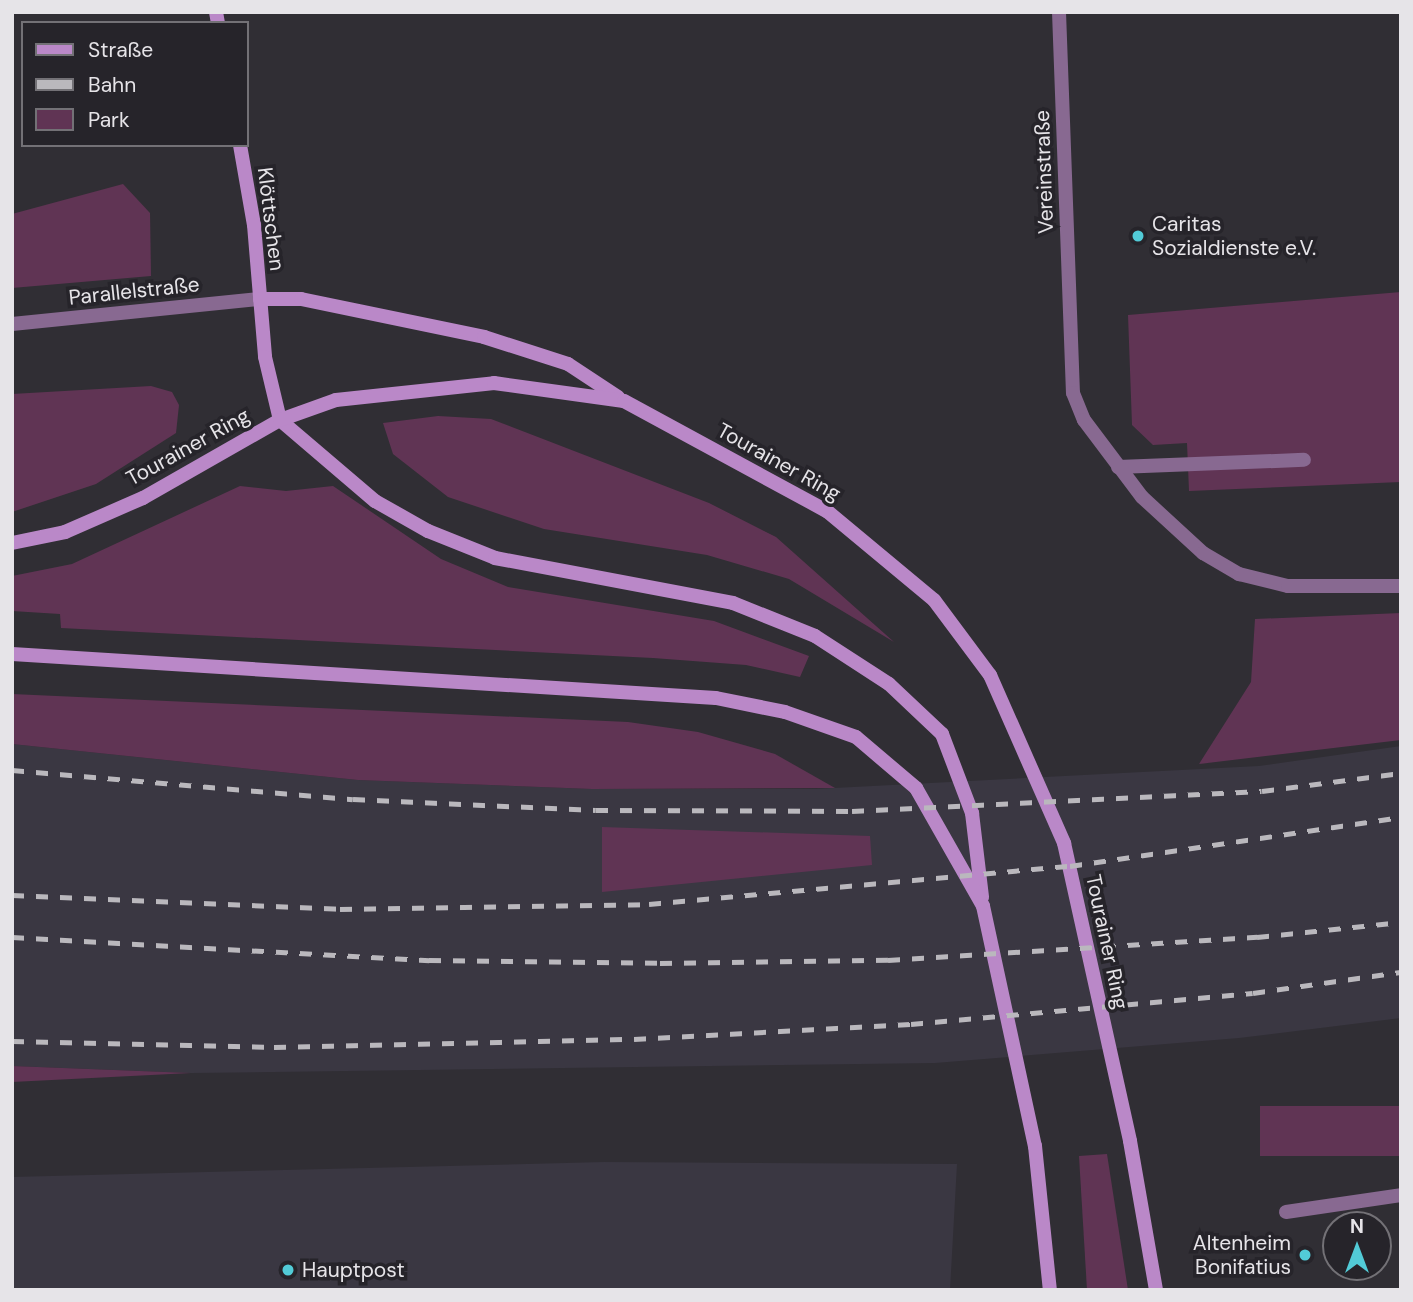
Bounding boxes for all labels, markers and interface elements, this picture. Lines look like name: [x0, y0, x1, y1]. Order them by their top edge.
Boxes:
legend: [21, 21, 248, 147]
text: Straße: [88, 36, 153, 64]
text: Bahn: [88, 71, 136, 99]
text: Park: [88, 106, 129, 134]
street label: Vereinstraße: [1029, 110, 1059, 234]
street label: Klöttschen: [252, 166, 290, 272]
place label: Caritas Sozialdienste e.V.: [1152, 211, 1316, 261]
marker: Caritas Sozialdienste e.V.: [1130, 228, 1146, 244]
street label: Parallelstraße: [67, 272, 201, 310]
street label: Tourainer Ring: [122, 403, 254, 491]
street label: Tourainer Ring: [713, 418, 845, 506]
street label: Tourainer Ring: [1080, 872, 1134, 1012]
north arrow: [1322, 1211, 1392, 1281]
text: N: [1350, 1214, 1364, 1239]
place label: Altenheim Bonifatius: [1193, 1230, 1291, 1280]
marker: Altenheim Bonifatius: [1297, 1247, 1313, 1263]
place label: Hauptpost: [302, 1257, 405, 1283]
marker: Hauptpost: [280, 1262, 296, 1278]

